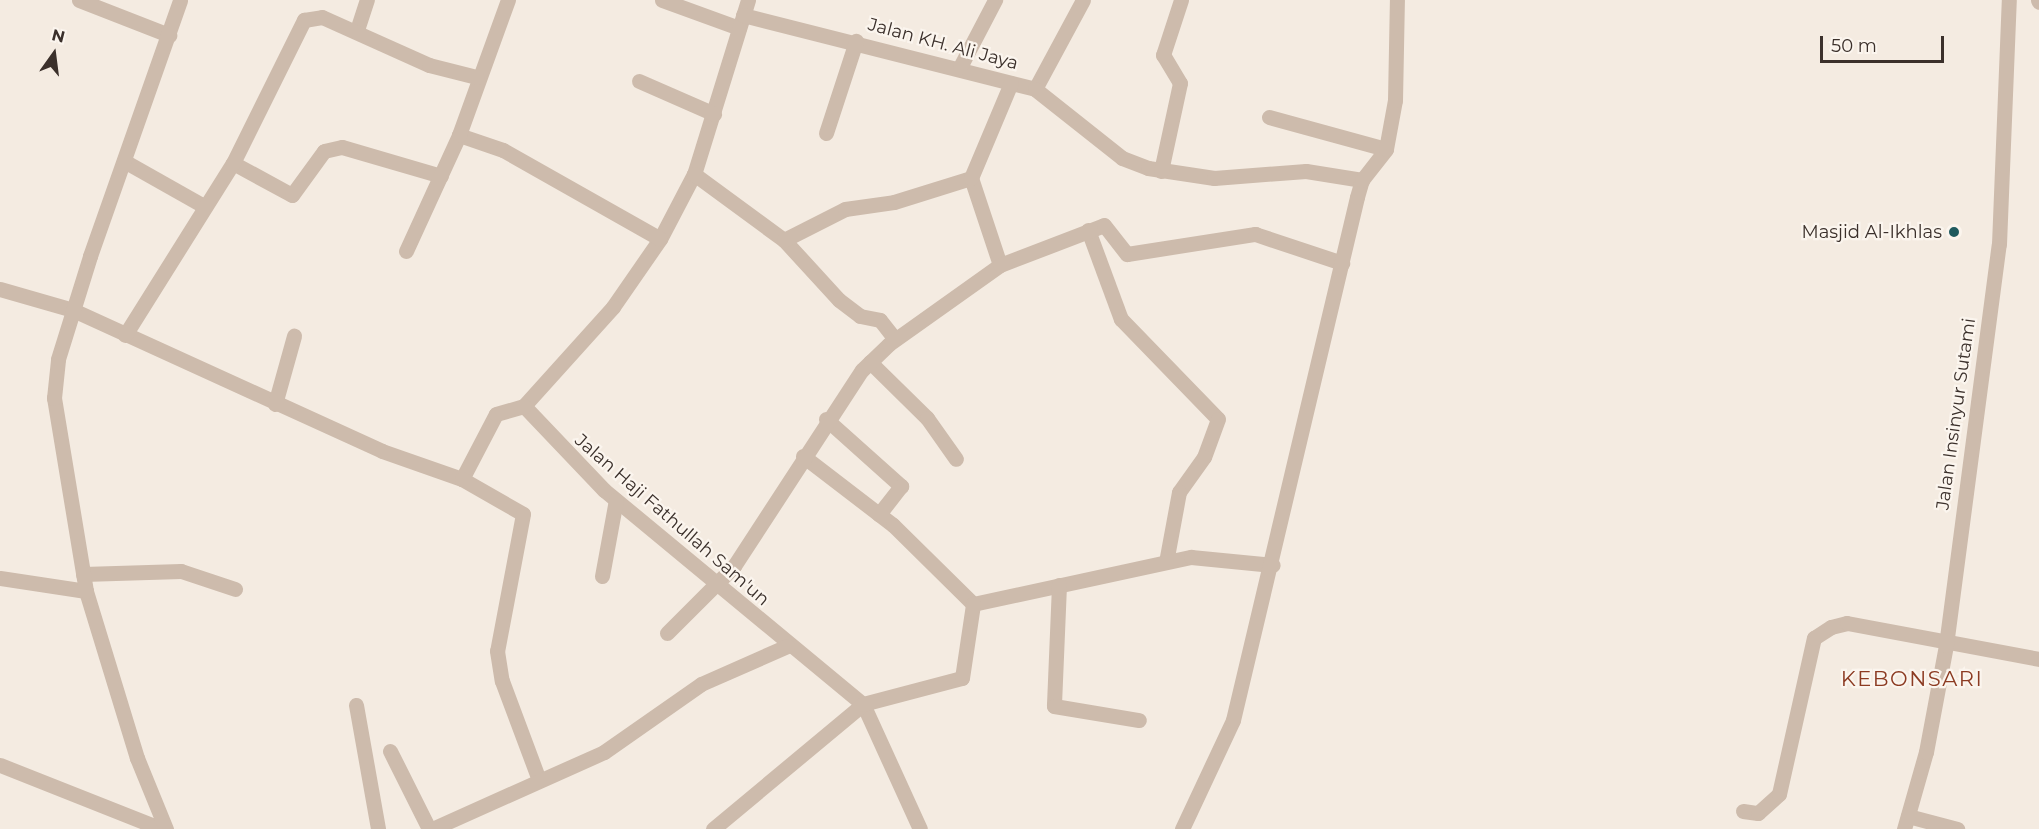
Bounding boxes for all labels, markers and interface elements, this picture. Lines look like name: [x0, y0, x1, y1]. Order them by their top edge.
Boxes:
street label: Jalan KH. Ali Jaya: [866, 14, 1020, 74]
north arrow: [24, 24, 84, 84]
scale bar: [1823, 24, 1948, 62]
text: N: [50, 25, 67, 47]
text: 50 m: [1831, 35, 1877, 57]
place label: Masjid Al-Ikhlas: [1801, 221, 1942, 243]
marker: Masjid Al-Ikhlas: [1947, 225, 1961, 239]
street label: Jalan Insinyur Sutami: [1932, 317, 1980, 511]
street label: Jalan Haji Fathullah Sam'un: [570, 430, 774, 610]
district label: KEBONSARI: [1841, 666, 1983, 692]

